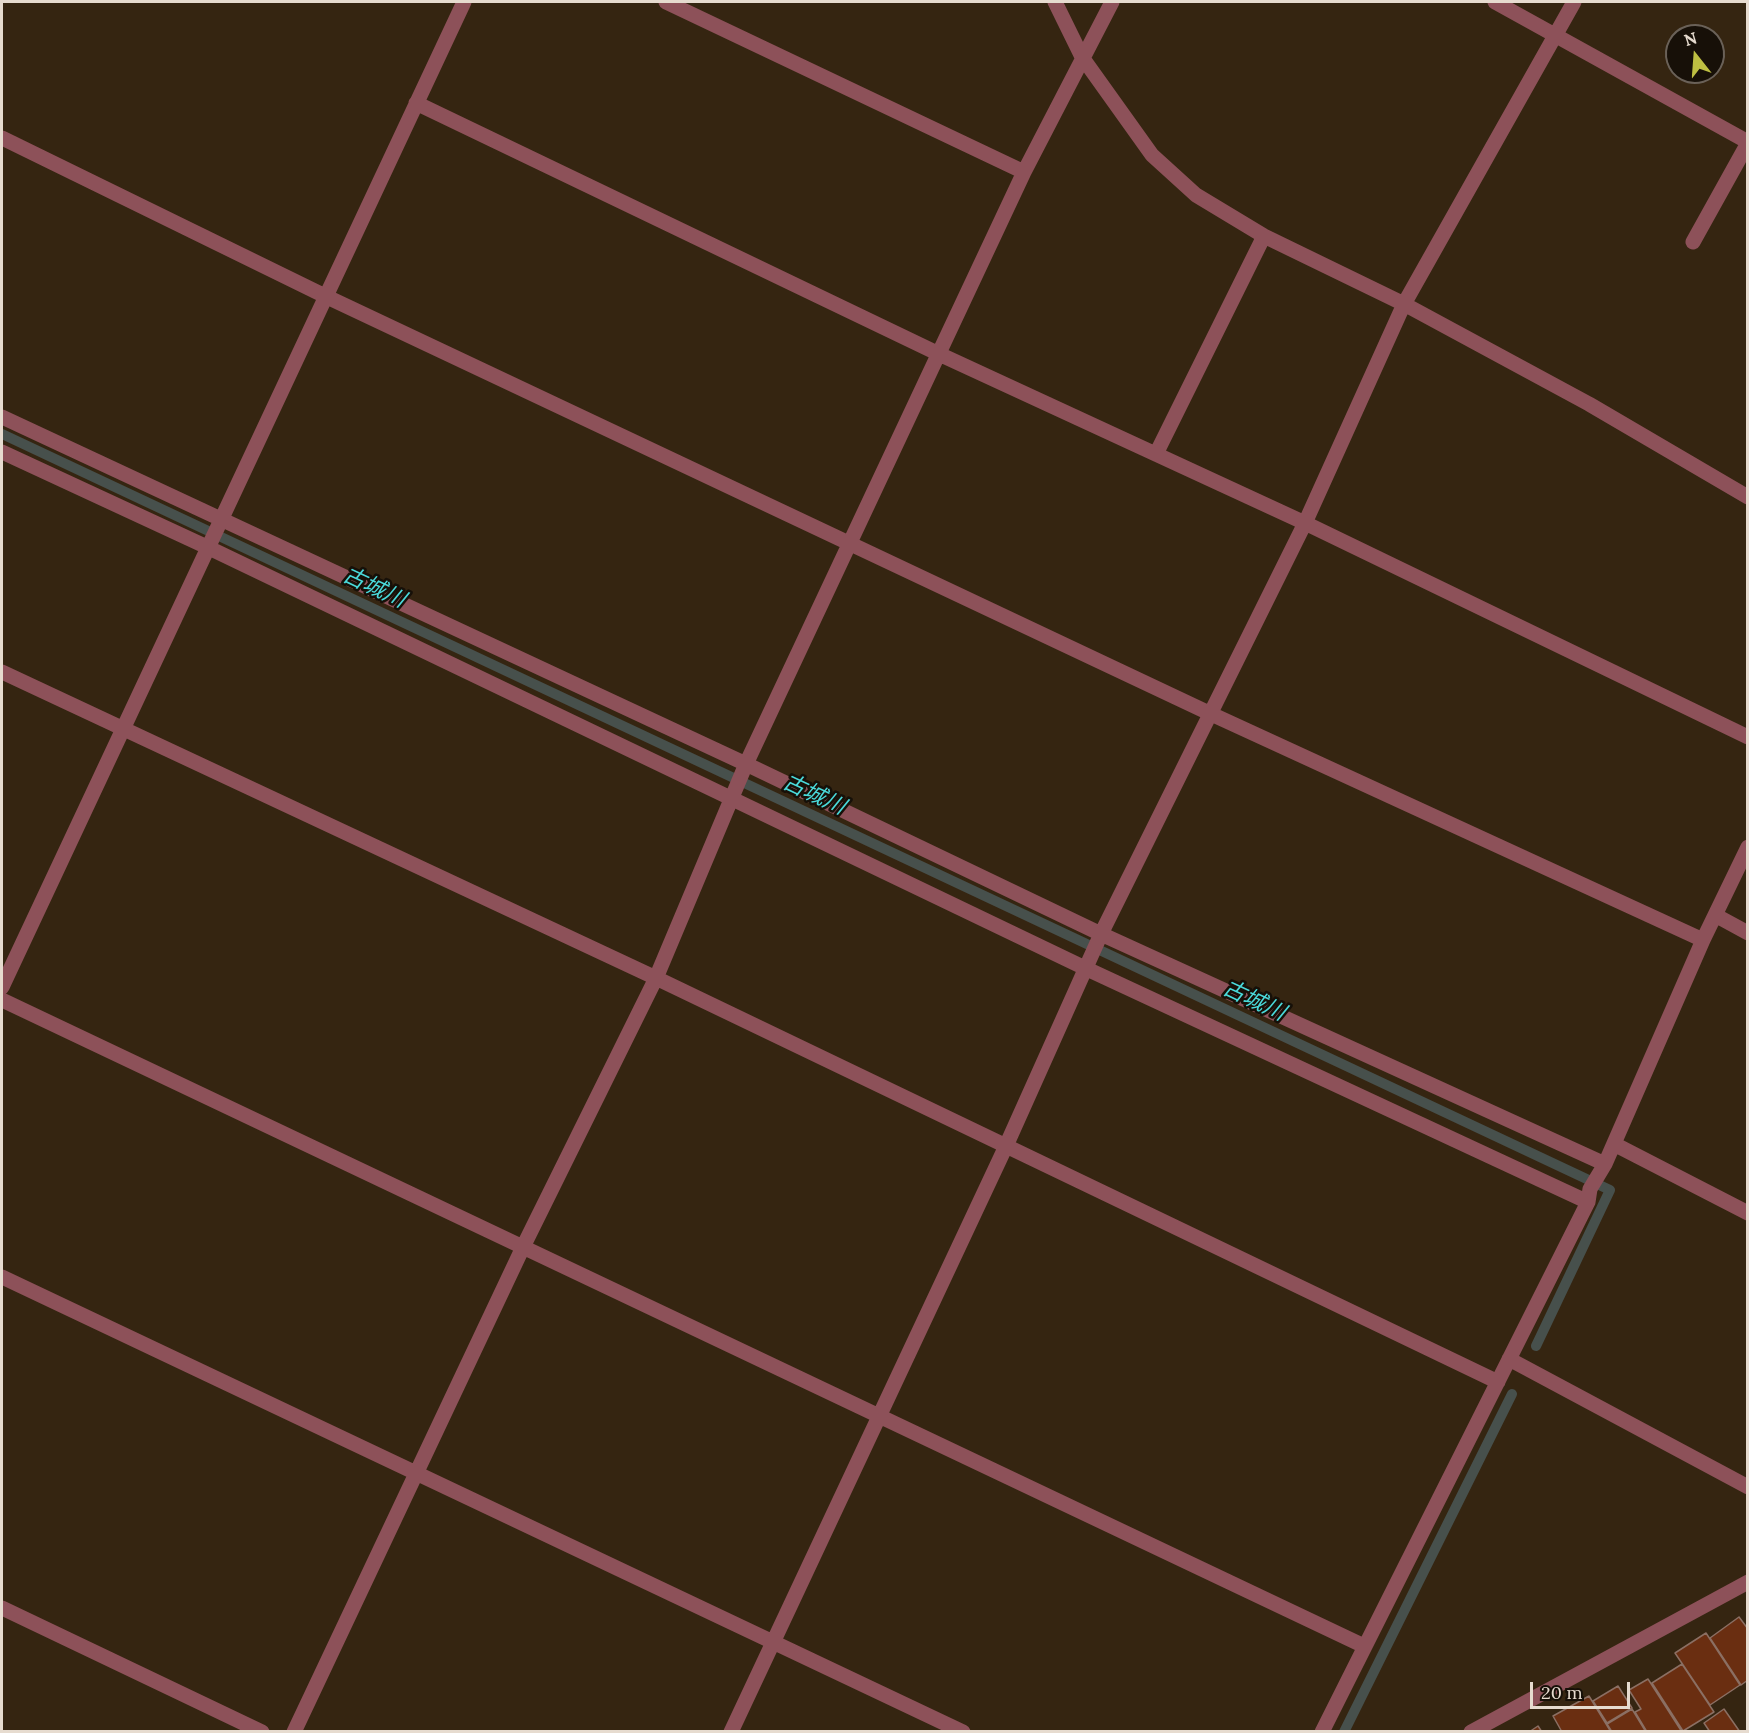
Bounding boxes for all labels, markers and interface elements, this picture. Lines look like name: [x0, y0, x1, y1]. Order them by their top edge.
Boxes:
north arrow: [1665, 24, 1725, 84]
text: N: [1681, 27, 1699, 50]
water label: 古城川: [339, 562, 409, 614]
water label: 古城川: [779, 769, 849, 821]
water label: 古城川: [1219, 975, 1289, 1027]
scale bar: [1533, 1670, 1634, 1708]
text: 20 m: [1541, 1681, 1583, 1704]

